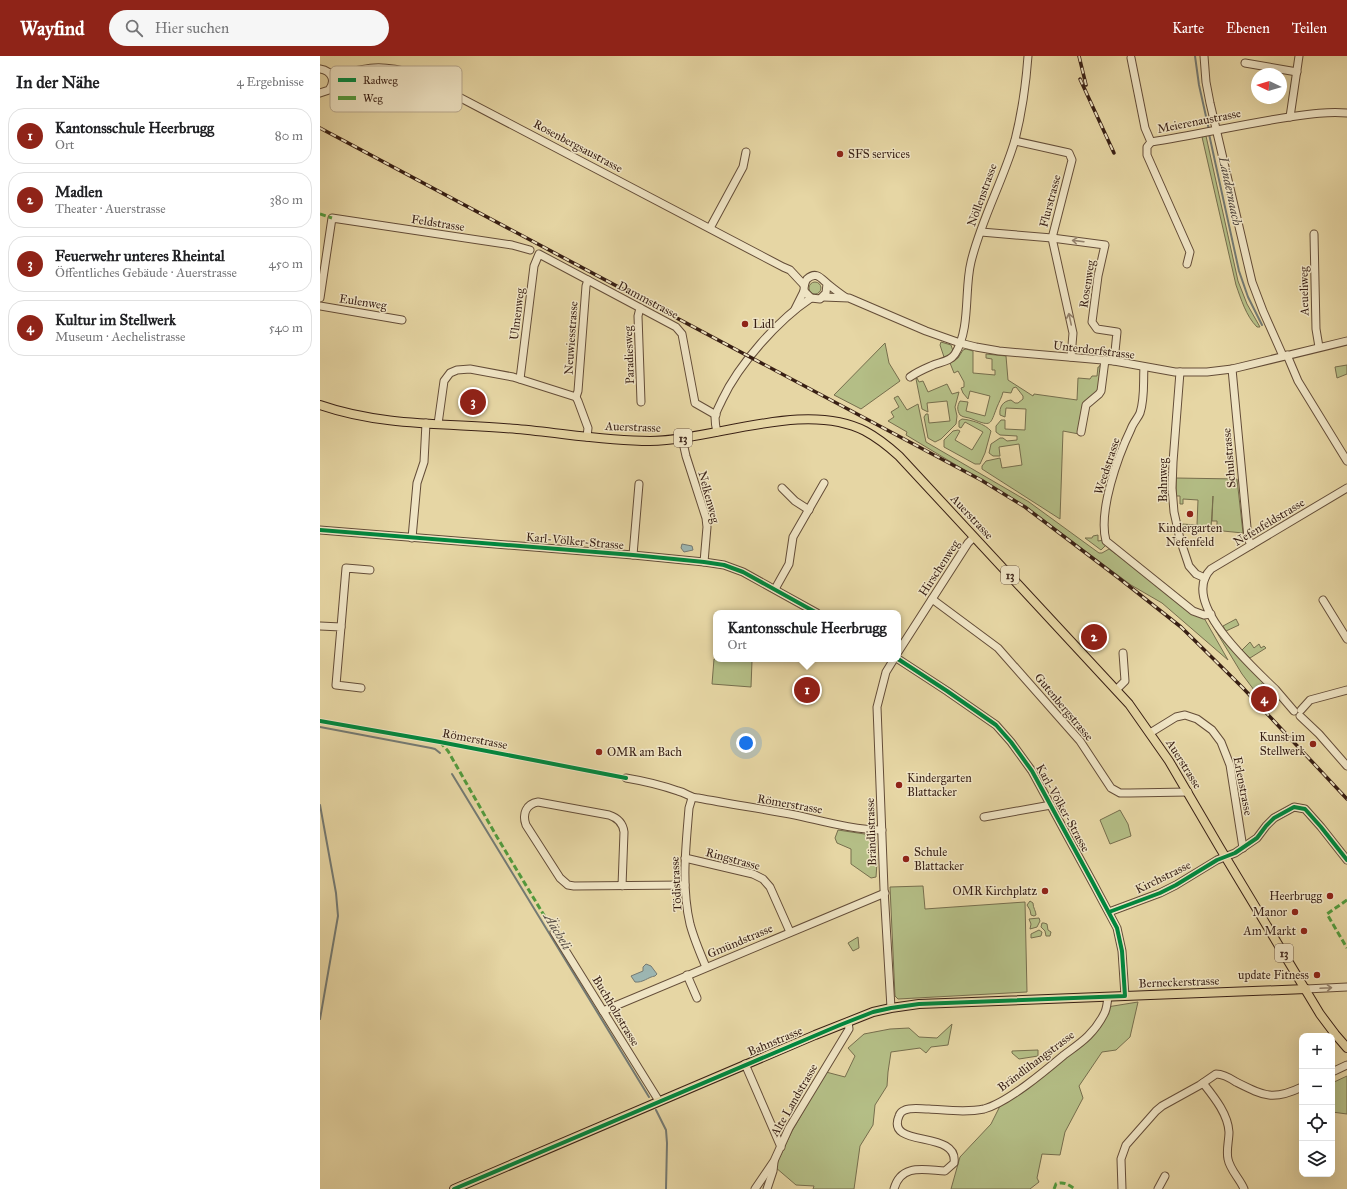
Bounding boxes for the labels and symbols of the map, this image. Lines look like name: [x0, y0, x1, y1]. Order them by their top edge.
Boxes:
legend: [330, 66, 462, 112]
north arrow: [1251, 68, 1287, 104]
text: Radweg: [363, 74, 399, 87]
text: Weg: [363, 92, 384, 105]
street label: Meierenaustrasse: [1156, 106, 1242, 136]
street label: Rosenbergsaustrasse: [531, 117, 625, 176]
place label: SFS services: [848, 147, 910, 161]
marker: SFS services: [835, 149, 845, 159]
water label: Ländernaach: [1215, 154, 1245, 228]
street label: Nöllenstrasse: [964, 162, 1000, 228]
street label: Flurstrasse: [1036, 173, 1064, 229]
street label: Feldstrasse: [410, 212, 466, 234]
one-way arrow: [1072, 237, 1085, 245]
street label: Rosenweg: [1076, 259, 1099, 309]
street label: Aeueliweg: [1297, 266, 1312, 317]
street label: Dammstrasse: [615, 278, 681, 322]
street label: Ulmenweg: [507, 287, 528, 341]
street label: Eulenweg: [338, 291, 388, 314]
street label: Neuwiesstrasse: [561, 301, 581, 375]
one-way arrow: [1065, 313, 1073, 326]
place label: Lidl: [753, 317, 775, 331]
marker: Lidl: [740, 319, 750, 329]
street label: Paradiesweg: [621, 325, 638, 384]
street label: Unterdorfstrasse: [1052, 338, 1136, 362]
pin: 3: [460, 387, 486, 417]
street label: Auerstrasse: [604, 419, 661, 435]
street label: Schulstrasse: [1219, 427, 1239, 489]
road number: 13: [674, 429, 692, 447]
street label: Weedstrasse: [1091, 436, 1123, 496]
street label: Bahnweg: [1156, 457, 1171, 502]
street label: Nelkenweg: [694, 469, 723, 525]
street label: Auerstrasse: [947, 491, 996, 542]
street label: Nefenfeldstrasse: [1231, 495, 1307, 549]
marker: Kindergarten Nefenfeld: [1185, 509, 1195, 519]
place label: Kindergarten Nefenfeld: [1158, 521, 1223, 549]
street label: Karl-Völker-Strasse: [526, 530, 624, 552]
street label: Hirschenweg: [916, 537, 963, 599]
road number: 13: [1001, 566, 1019, 584]
pin: 2: [1081, 622, 1107, 652]
street label: Gutenbergstrasse: [1031, 670, 1096, 744]
pin: 1: [794, 675, 820, 705]
pin: 4: [1251, 684, 1277, 714]
street label: Römerstrasse: [441, 726, 509, 752]
place label: Kunst im Stellwerk: [1259, 730, 1305, 758]
your location: [736, 733, 756, 753]
street label: Auerstrasse: [1163, 736, 1205, 791]
marker: Kunst im Stellwerk: [1308, 739, 1318, 749]
place label: OMR am Bach: [607, 745, 682, 759]
marker: OMR am Bach: [594, 747, 604, 757]
street label: Erlenstrasse: [1230, 755, 1256, 817]
street label: Karl-Völker-Strasse: [1033, 762, 1093, 854]
place label: Kindergarten Blattacker: [907, 771, 972, 799]
marker: Kindergarten Blattacker: [894, 780, 904, 790]
street label: Römerstrasse: [756, 791, 824, 817]
street label: Brändlistrasse: [863, 798, 879, 866]
street label: Ringstrasse: [704, 845, 762, 874]
place label: Schule Blattacker: [914, 845, 964, 873]
marker: Schule Blattacker: [901, 854, 911, 864]
street label: Tödistrasse: [668, 856, 684, 912]
street label: Kirchstrasse: [1133, 858, 1193, 896]
place label: OMR Kirchplatz: [953, 884, 1037, 898]
marker: OMR Kirchplatz: [1040, 886, 1050, 896]
place label: Heerbrugg: [1269, 889, 1322, 904]
marker: Heerbrugg: [1325, 891, 1335, 901]
place label: Manor: [1252, 905, 1287, 919]
marker: Manor: [1290, 907, 1300, 917]
water label: Äächeli: [539, 908, 575, 953]
street label: Gmündstrasse: [705, 921, 775, 961]
place label: Am Markt: [1243, 924, 1297, 938]
marker: Am Markt: [1299, 926, 1309, 936]
road number: 13: [1275, 944, 1293, 962]
place label: update Fitness: [1238, 968, 1309, 982]
marker: update Fitness: [1312, 970, 1322, 980]
street label: Buchholzstrasse: [590, 973, 642, 1049]
street label: Berneckerstrasse: [1138, 974, 1220, 990]
one-way arrow: [1319, 984, 1332, 991]
street label: Bahnstrasse: [746, 1023, 804, 1059]
street label: Brändlihangstrasse: [995, 1028, 1078, 1095]
street label: Alte Landstrasse: [767, 1061, 820, 1140]

